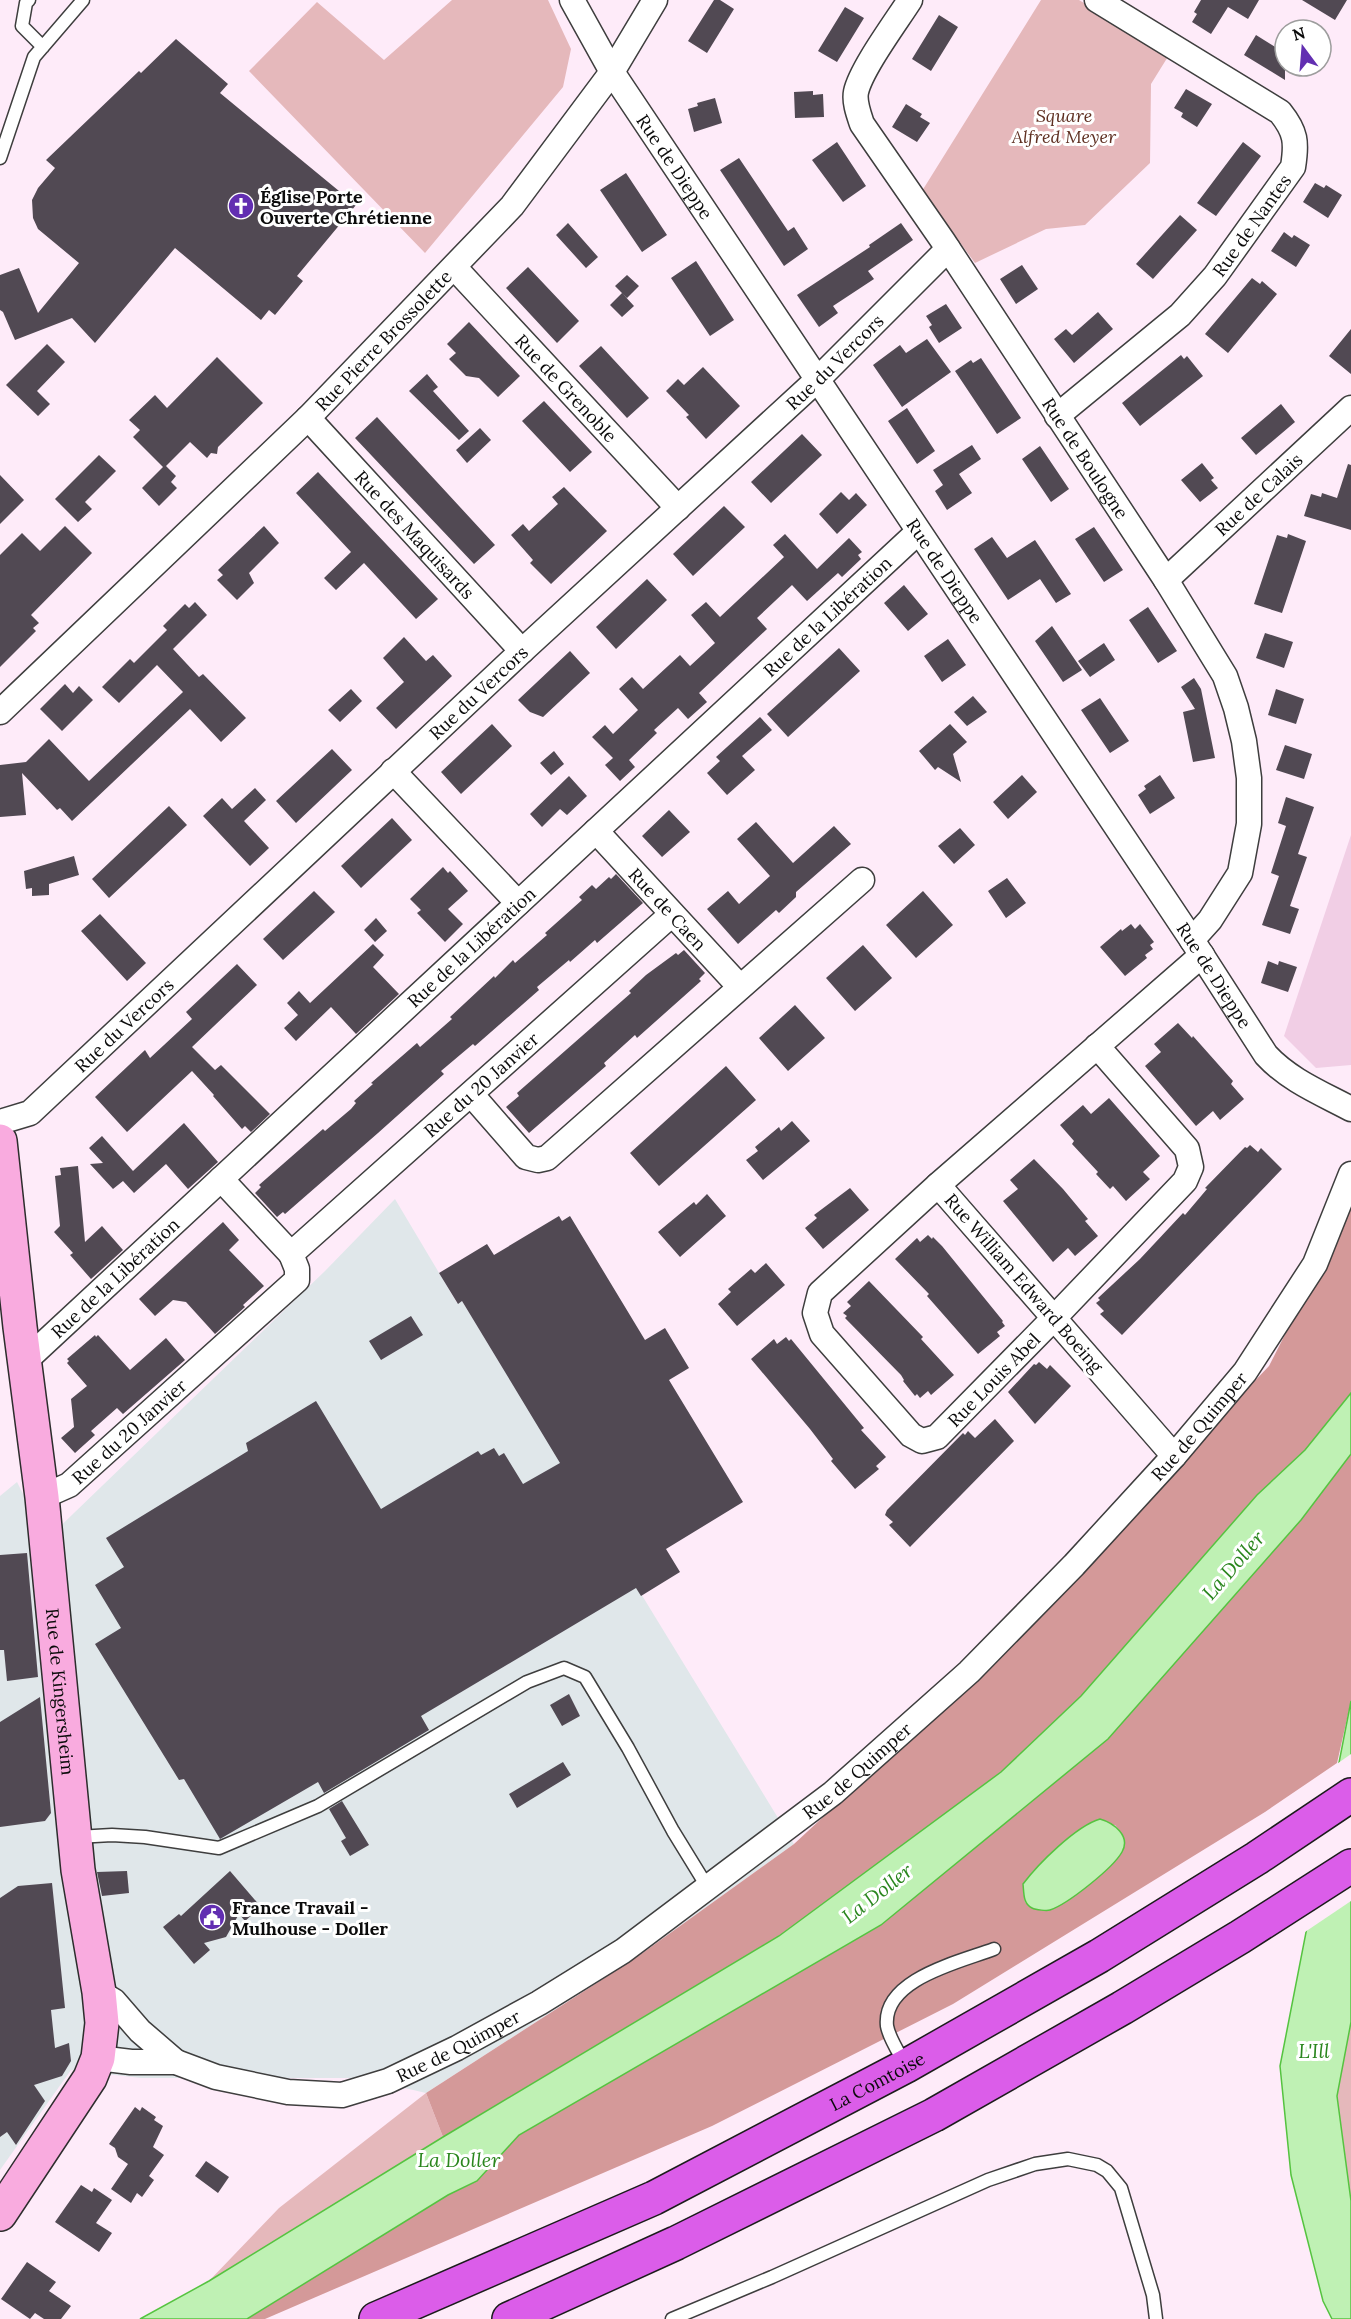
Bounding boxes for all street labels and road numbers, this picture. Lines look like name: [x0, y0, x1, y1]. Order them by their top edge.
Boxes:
street label: Rue de Dieppe: [632, 110, 719, 224]
street label: Rue de Nantes: [1207, 169, 1296, 281]
street label: Rue Pierre Brossolette: [310, 264, 456, 415]
street label: Rue du Vercors: [781, 309, 888, 415]
street label: Rue de Grenoble: [510, 329, 622, 447]
street label: Rue de Boulogne: [1038, 393, 1134, 523]
street label: Rue de Calais: [1210, 448, 1307, 541]
street label: Rue des Maquisards: [350, 465, 480, 603]
street label: Rue de Dieppe: [902, 514, 989, 628]
street label: Rue de la Libération: [758, 551, 896, 681]
street label: Rue du Vercors: [424, 640, 532, 744]
street label: Rue de Caen: [624, 863, 712, 955]
street label: Rue de la Libération: [402, 882, 540, 1012]
street label: Rue de Dieppe: [1172, 918, 1257, 1032]
street label: Rue du Vercors: [69, 973, 178, 1077]
street label: Rue du 20 Janvier: [419, 1027, 543, 1142]
street label: Rue William Edward Boeing: [940, 1189, 1109, 1378]
street label: Rue de la Libération: [46, 1212, 184, 1343]
street label: Rue Louis Abel: [942, 1328, 1045, 1431]
street label: Rue de Quimper: [1146, 1367, 1252, 1485]
street label: Rue du 20 Janvier: [67, 1374, 191, 1489]
street label: Rue de Kingersheim: [41, 1607, 80, 1776]
street label: Rue de Quimper: [798, 1717, 916, 1824]
street label: Rue de Quimper: [392, 2004, 524, 2087]
street label: La Comtoise: [825, 2046, 929, 2116]

